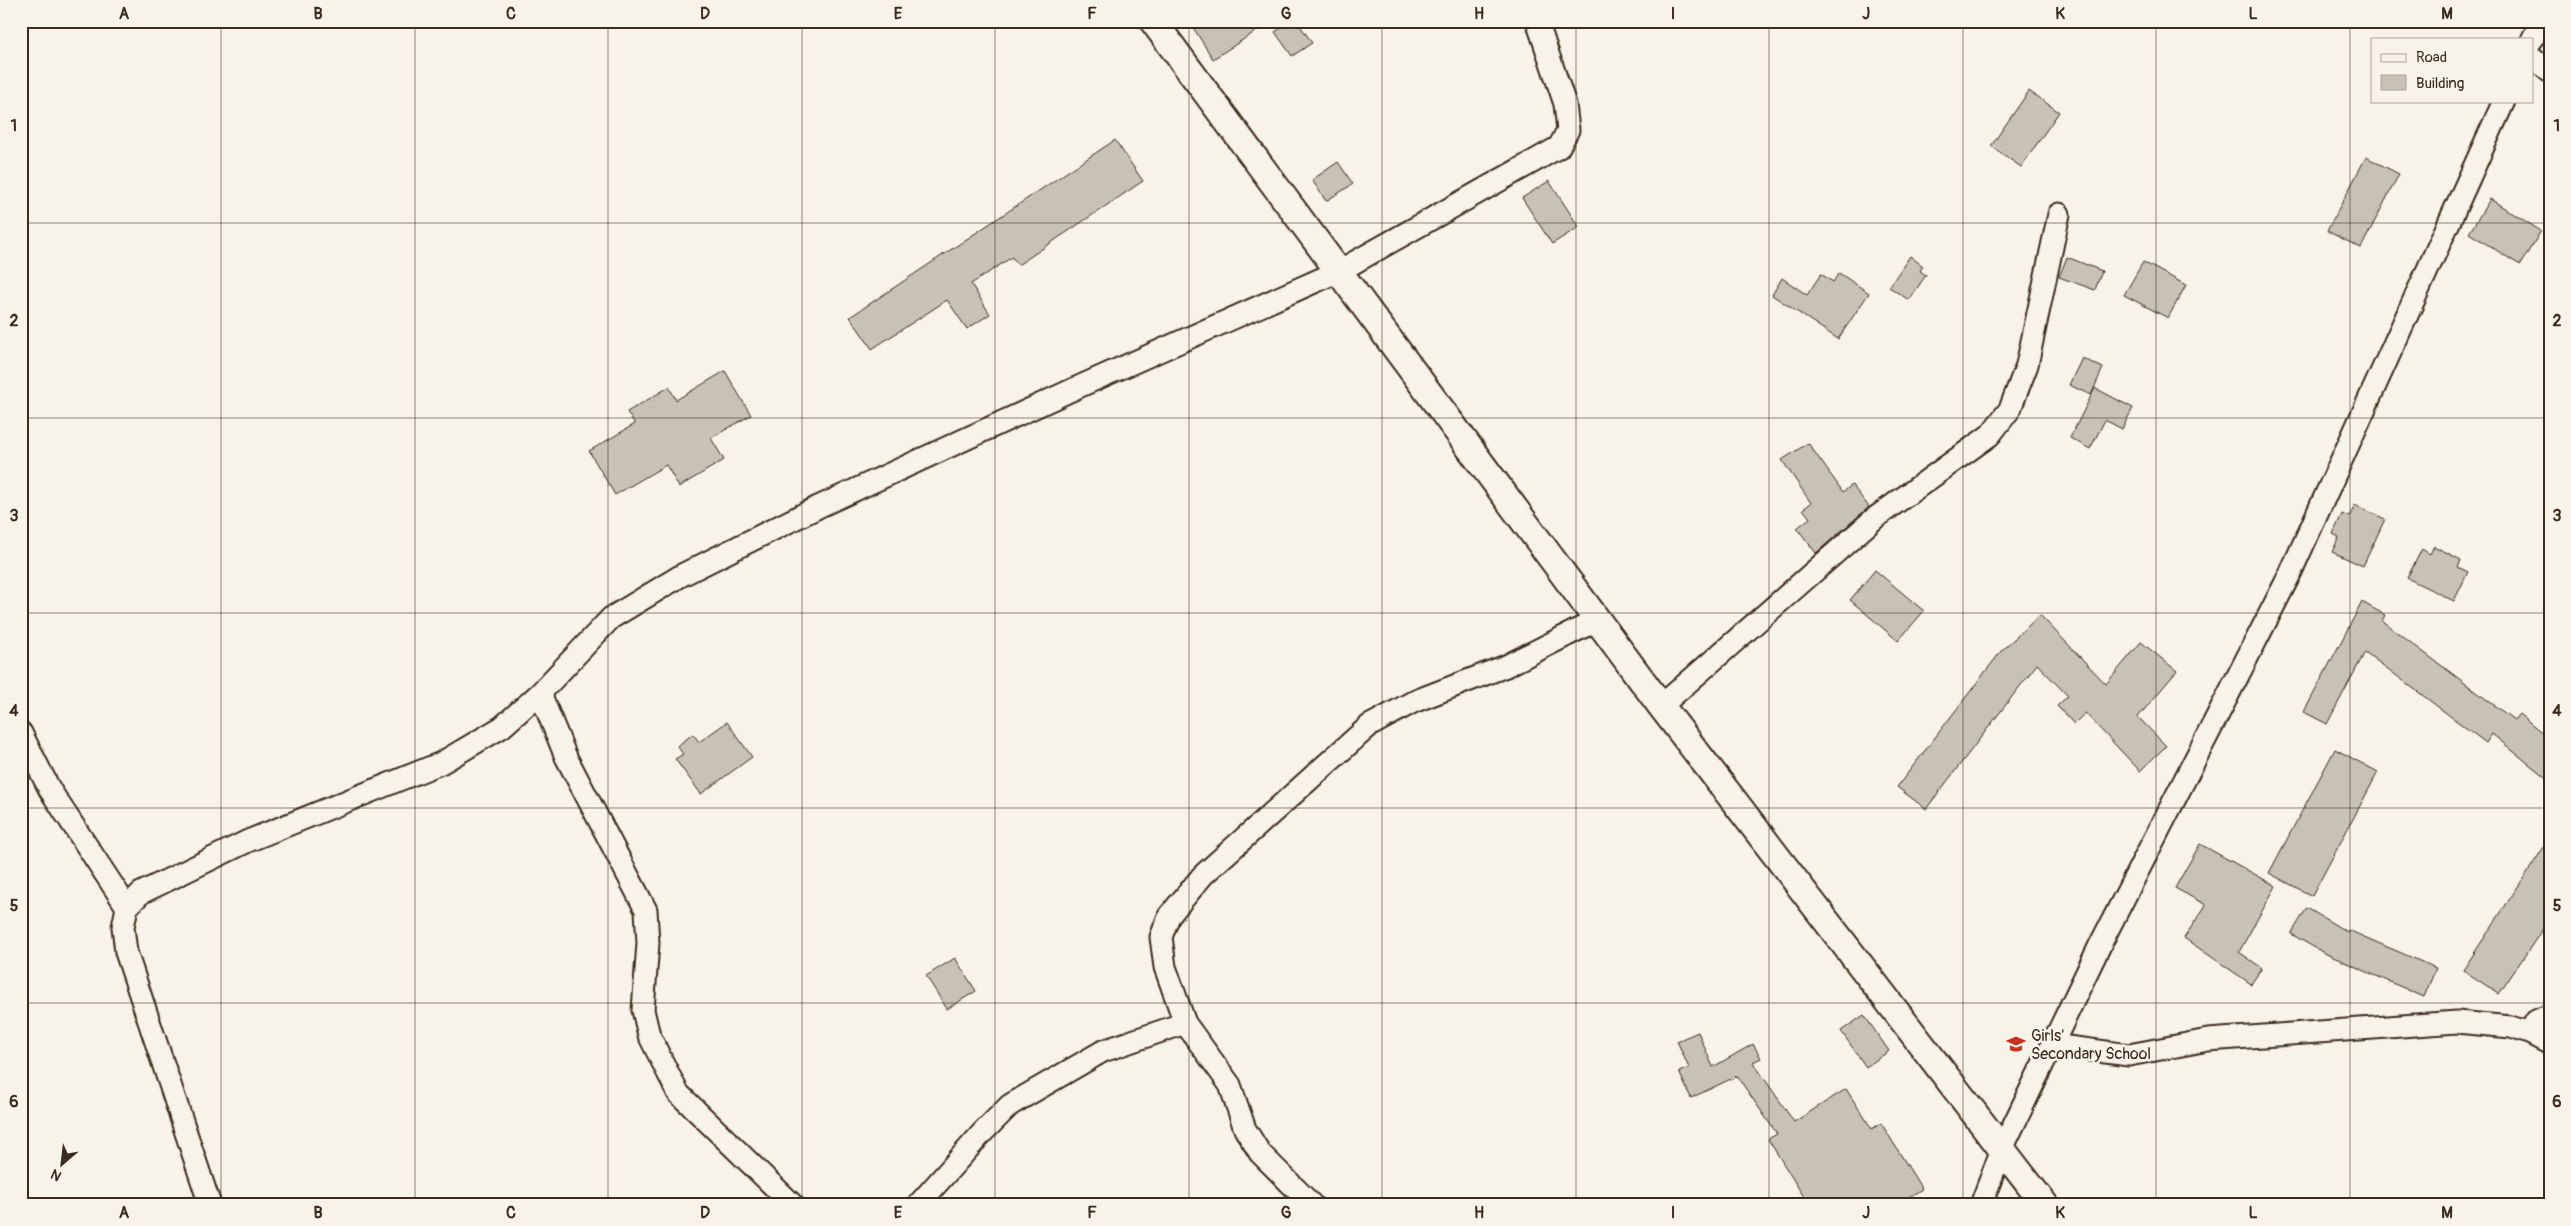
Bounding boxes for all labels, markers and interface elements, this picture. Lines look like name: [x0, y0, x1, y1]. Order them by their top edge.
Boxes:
text: A: [119, 4, 130, 24]
text: B: [313, 4, 323, 24]
text: C: [506, 4, 516, 24]
text: D: [700, 4, 710, 24]
text: E: [894, 4, 903, 24]
text: F: [1087, 4, 1097, 24]
text: G: [1281, 4, 1292, 24]
text: H: [1474, 4, 1484, 24]
text: I: [1671, 4, 1675, 24]
text: J: [1862, 4, 1870, 24]
text: K: [2055, 4, 2065, 24]
text: L: [2248, 4, 2258, 24]
text: M: [2441, 4, 2453, 24]
legend: [2371, 38, 2534, 102]
text: Road: [2416, 48, 2447, 67]
text: Building: [2416, 74, 2464, 93]
text: 1: [11, 116, 17, 136]
text: 1: [2554, 116, 2560, 136]
text: 2: [10, 311, 19, 331]
text: 2: [2553, 311, 2562, 331]
text: 3: [10, 506, 19, 526]
text: 3: [2553, 506, 2562, 526]
text: 4: [9, 701, 19, 721]
text: 4: [2552, 701, 2562, 721]
text: 5: [10, 896, 19, 916]
text: 5: [2553, 896, 2562, 916]
place label: Girls' Secondary School: [2031, 1026, 2151, 1064]
school or university icon: Girls' Secondary School: [2005, 1033, 2027, 1055]
text: 6: [9, 1092, 19, 1112]
text: 6: [2552, 1092, 2562, 1112]
north arrow: [38, 1138, 88, 1188]
text: N: [48, 1165, 64, 1185]
text: A: [119, 1203, 130, 1223]
text: B: [313, 1203, 323, 1223]
text: C: [506, 1203, 516, 1223]
text: D: [700, 1203, 710, 1223]
text: E: [894, 1203, 903, 1223]
text: F: [1087, 1203, 1097, 1223]
text: G: [1281, 1203, 1292, 1223]
text: H: [1474, 1203, 1484, 1223]
text: I: [1671, 1203, 1675, 1223]
text: J: [1862, 1203, 1870, 1223]
text: K: [2055, 1203, 2065, 1223]
text: L: [2248, 1203, 2258, 1223]
text: M: [2441, 1203, 2453, 1223]

